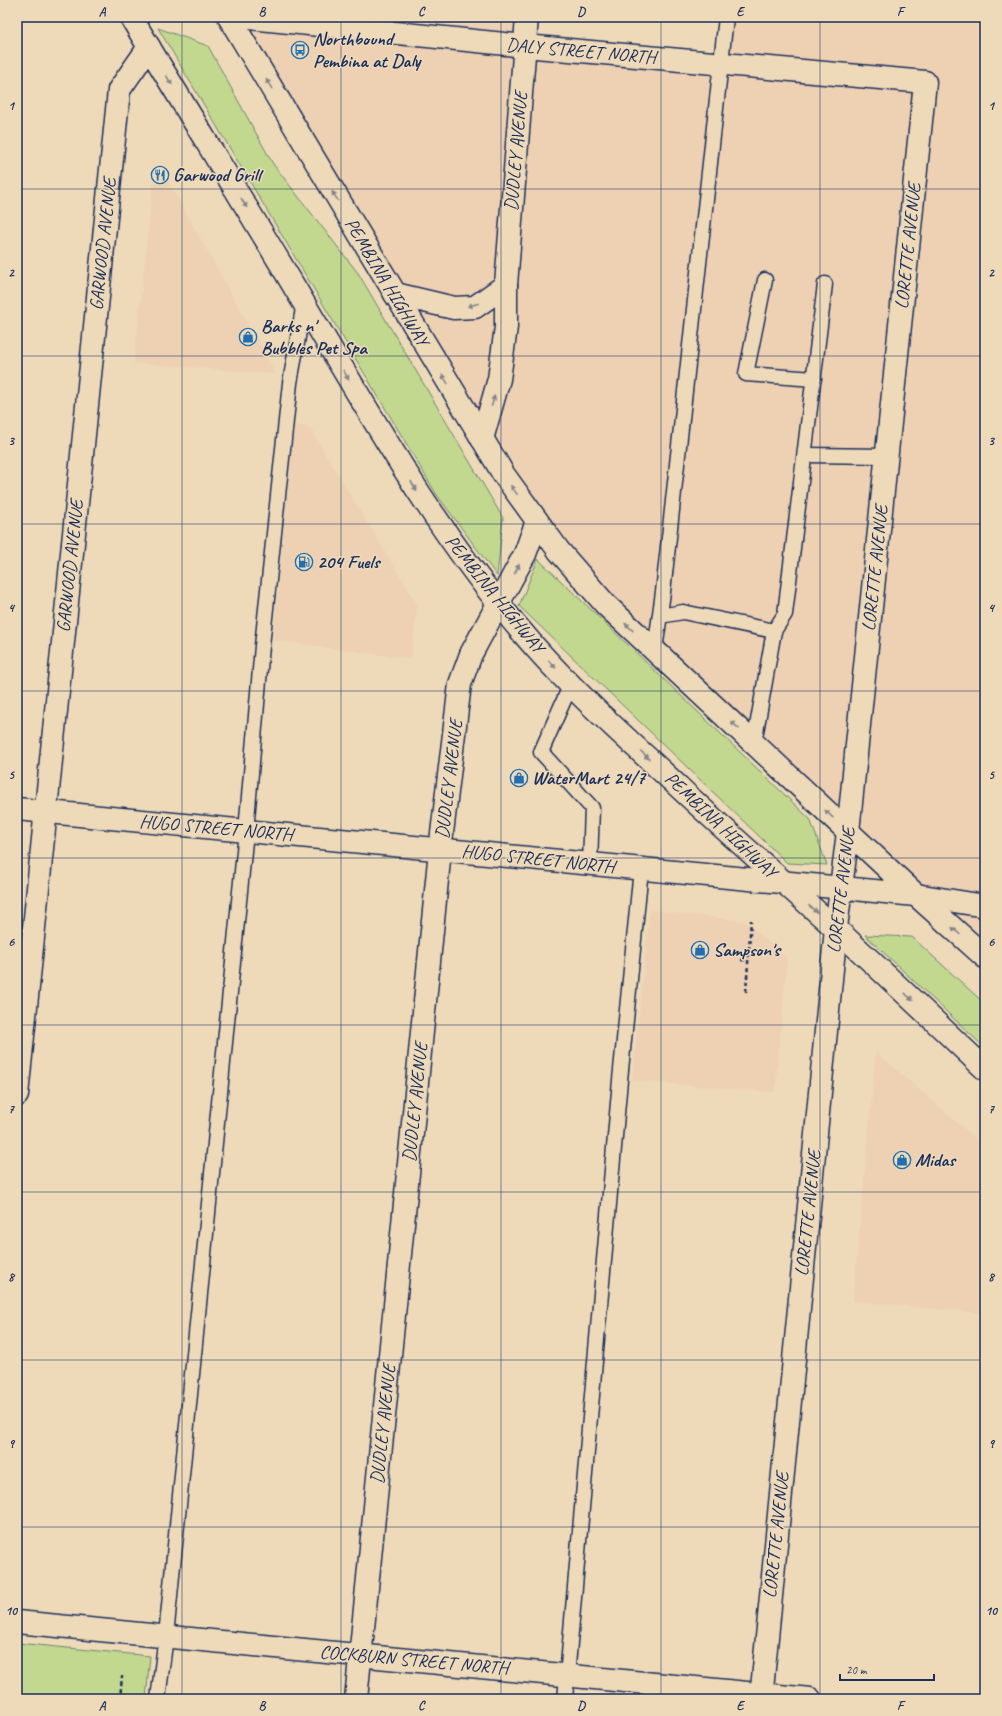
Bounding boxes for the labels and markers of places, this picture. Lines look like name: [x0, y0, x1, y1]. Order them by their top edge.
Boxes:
place label: Northbound Pembina at Daly: [313, 27, 423, 73]
bus stop icon: Northbound Pembina at Daly: [290, 40, 310, 60]
place label: Garwood Grill: [173, 163, 264, 187]
restaurant icon: Garwood Grill: [150, 165, 170, 185]
place label: Barks n' Bubbles Pet Spa: [261, 314, 368, 360]
shop icon: Barks n' Bubbles Pet Spa: [238, 327, 258, 347]
place label: 204 Fuels: [317, 550, 382, 574]
fuel station icon: 204 Fuels: [294, 552, 314, 572]
place label: WaterMart 24/7: [532, 766, 648, 790]
shop icon: WaterMart 24/7: [509, 768, 529, 788]
place label: Sampson's: [713, 938, 782, 962]
shop icon: Sampson's: [690, 940, 710, 960]
place label: Midas: [915, 1148, 957, 1172]
shop icon: Midas: [892, 1150, 912, 1170]

